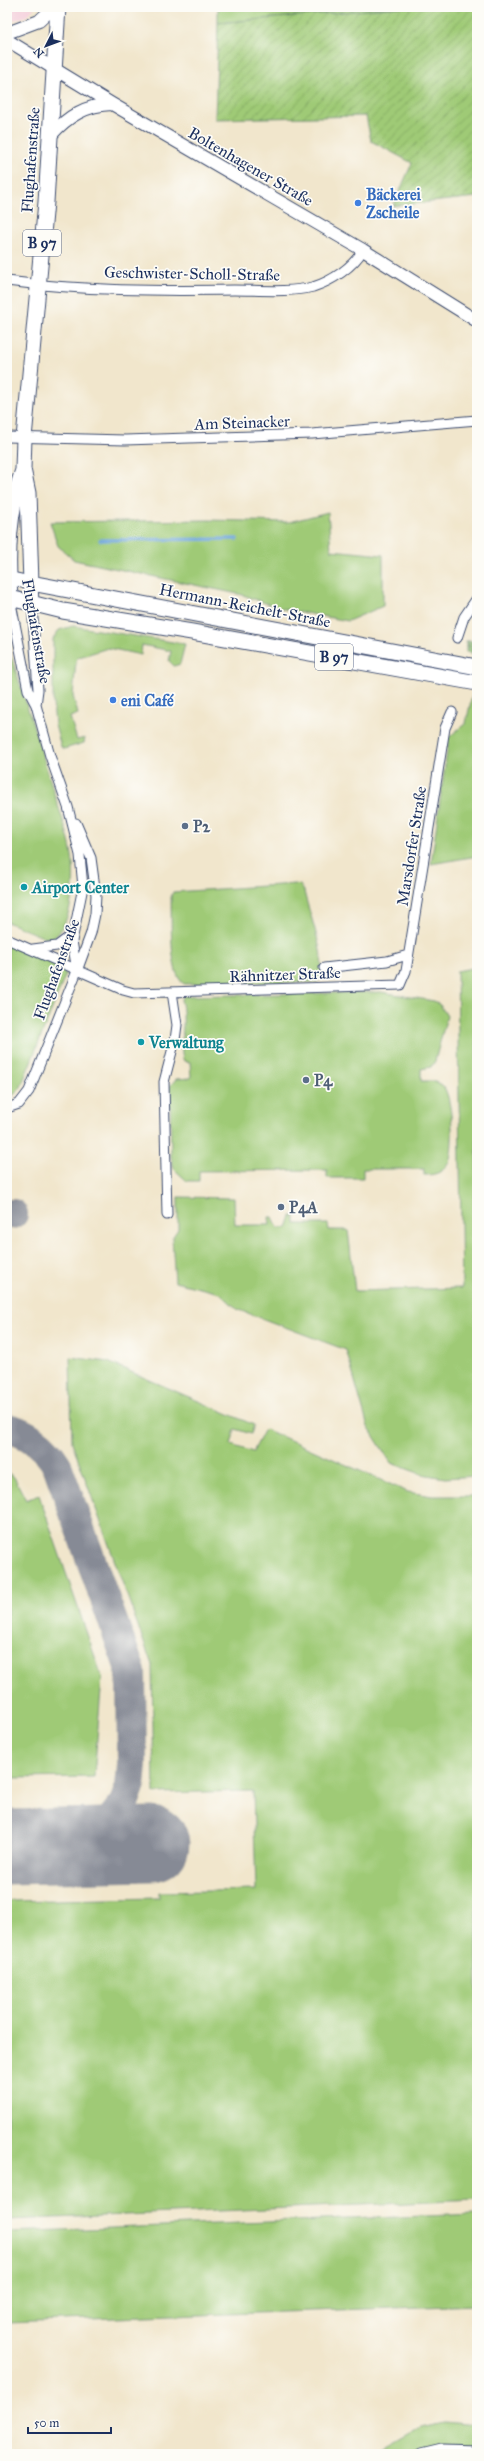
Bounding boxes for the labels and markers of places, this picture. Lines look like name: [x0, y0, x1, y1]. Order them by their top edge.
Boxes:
place label: Bäckerei Zscheile: [366, 185, 422, 222]
marker: Bäckerei Zscheile: [353, 198, 363, 208]
place label: eni Café: [121, 691, 174, 710]
marker: eni Café: [108, 695, 118, 705]
place label: P2: [193, 817, 211, 836]
marker: P2: [180, 821, 190, 831]
place label: Airport Center: [31, 878, 130, 898]
marker: Airport Center: [19, 882, 29, 892]
place label: Verwaltung: [148, 1033, 224, 1053]
marker: Verwaltung: [136, 1037, 146, 1047]
place label: P4: [314, 1071, 333, 1091]
marker: P4: [301, 1075, 311, 1085]
place label: P4A: [289, 1198, 318, 1218]
marker: P4A: [276, 1202, 286, 1212]

